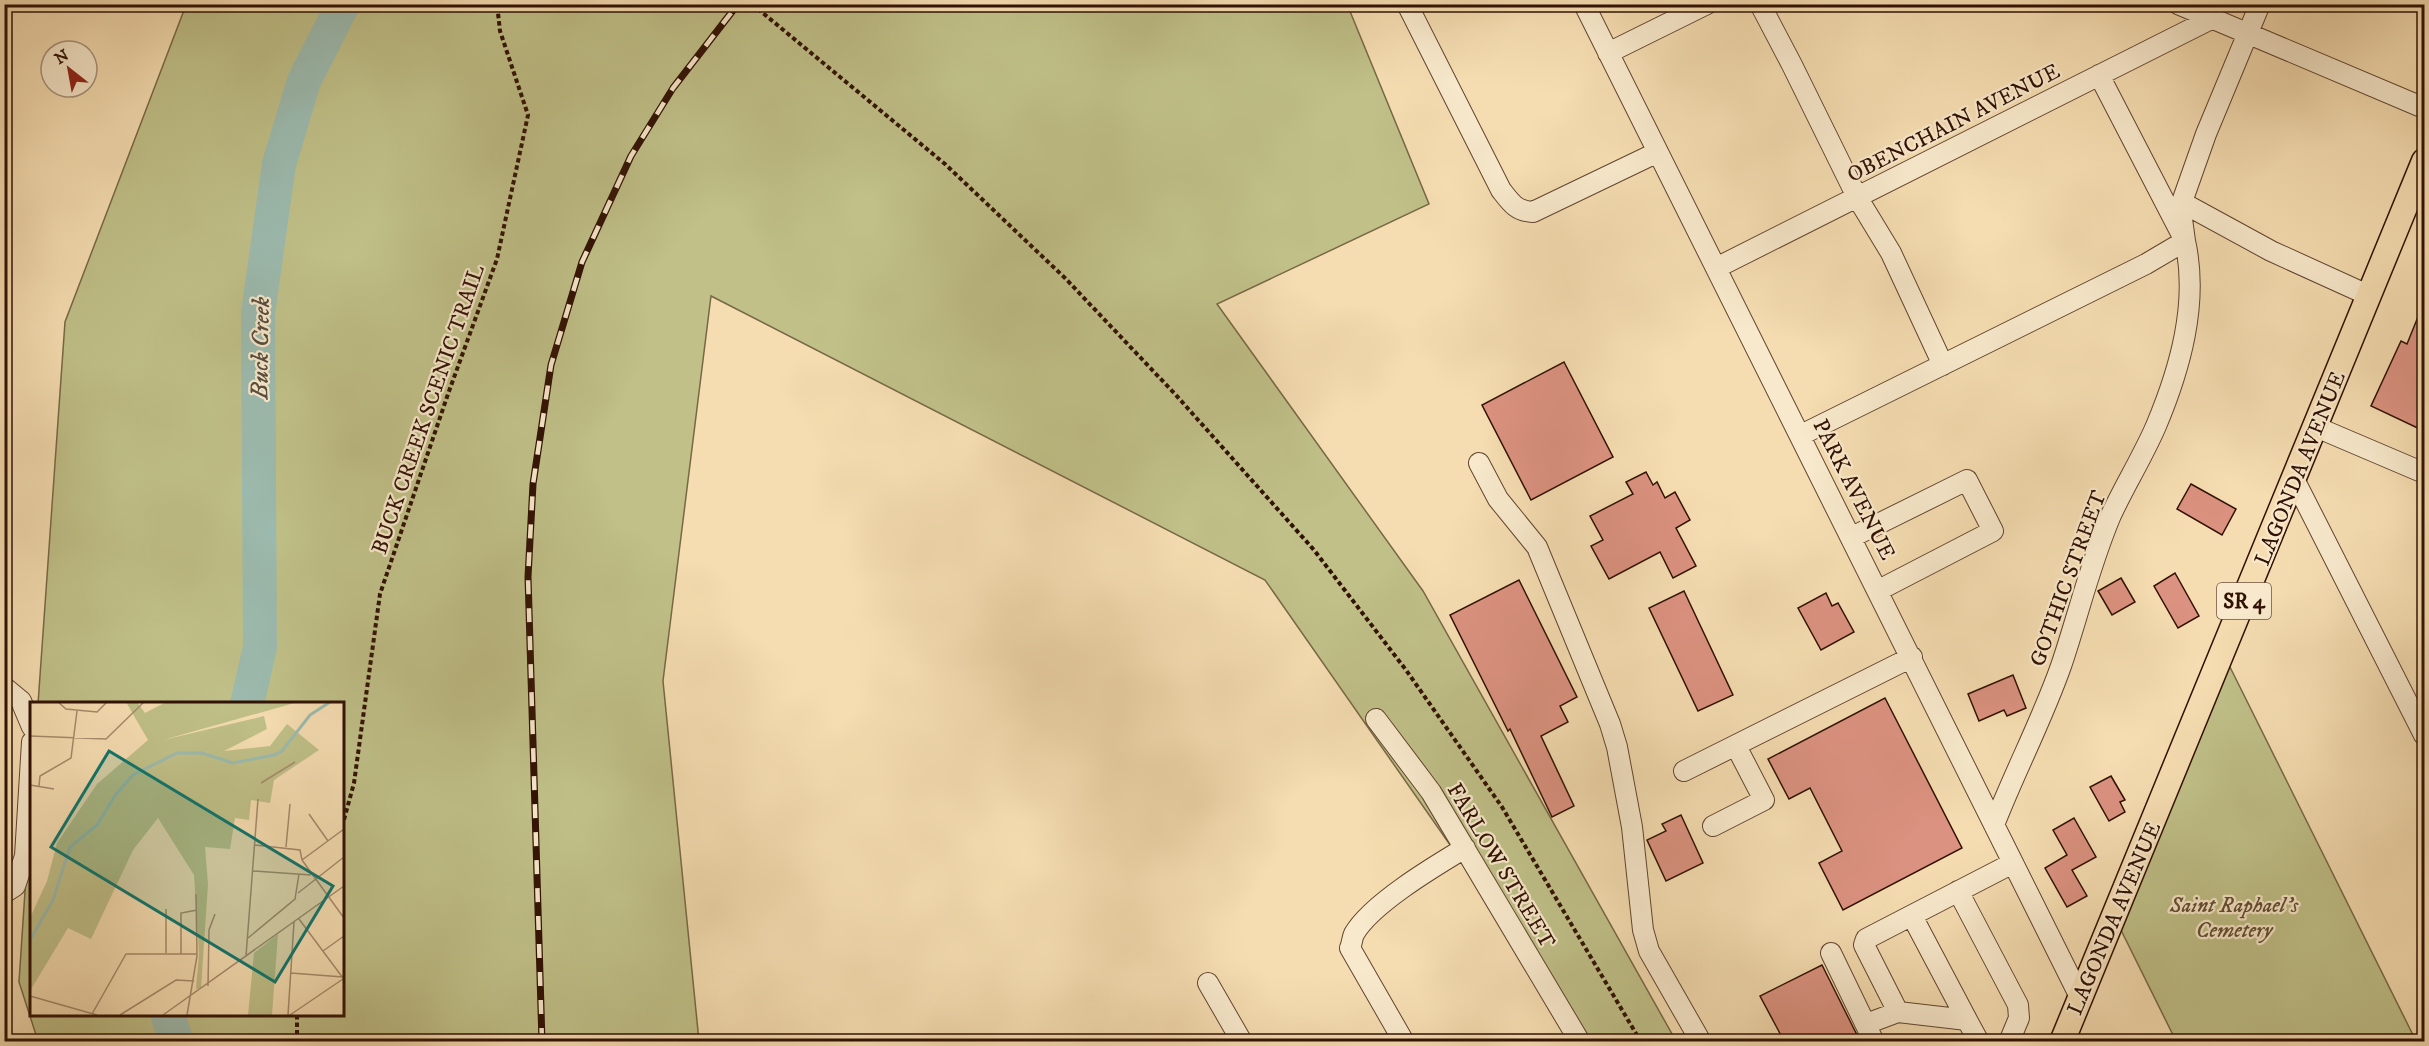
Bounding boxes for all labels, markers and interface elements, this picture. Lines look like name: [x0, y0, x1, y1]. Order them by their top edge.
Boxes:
north arrow: [39, 39, 99, 99]
text: N: [51, 45, 73, 69]
street label: OBENCHAIN AVENUE: [1843, 58, 2065, 189]
street label: BUCK CREEK SCENIC TRAIL: [366, 261, 491, 558]
water label: Buck Creek: [245, 297, 277, 400]
street label: LAGONDA AVENUE: [2249, 367, 2352, 570]
street label: PARK AVENUE: [1807, 415, 1901, 565]
street label: GOTHIC STREET: [2024, 487, 2113, 670]
road number: SR 4: [2217, 583, 2271, 619]
inset map: [30, 702, 344, 1016]
street label: FARLOW STREET: [1441, 778, 1561, 954]
street label: LAGONDA AVENUE: [2061, 818, 2167, 1019]
park label: Saint Raphael's Cemetery: [2169, 892, 2300, 944]

